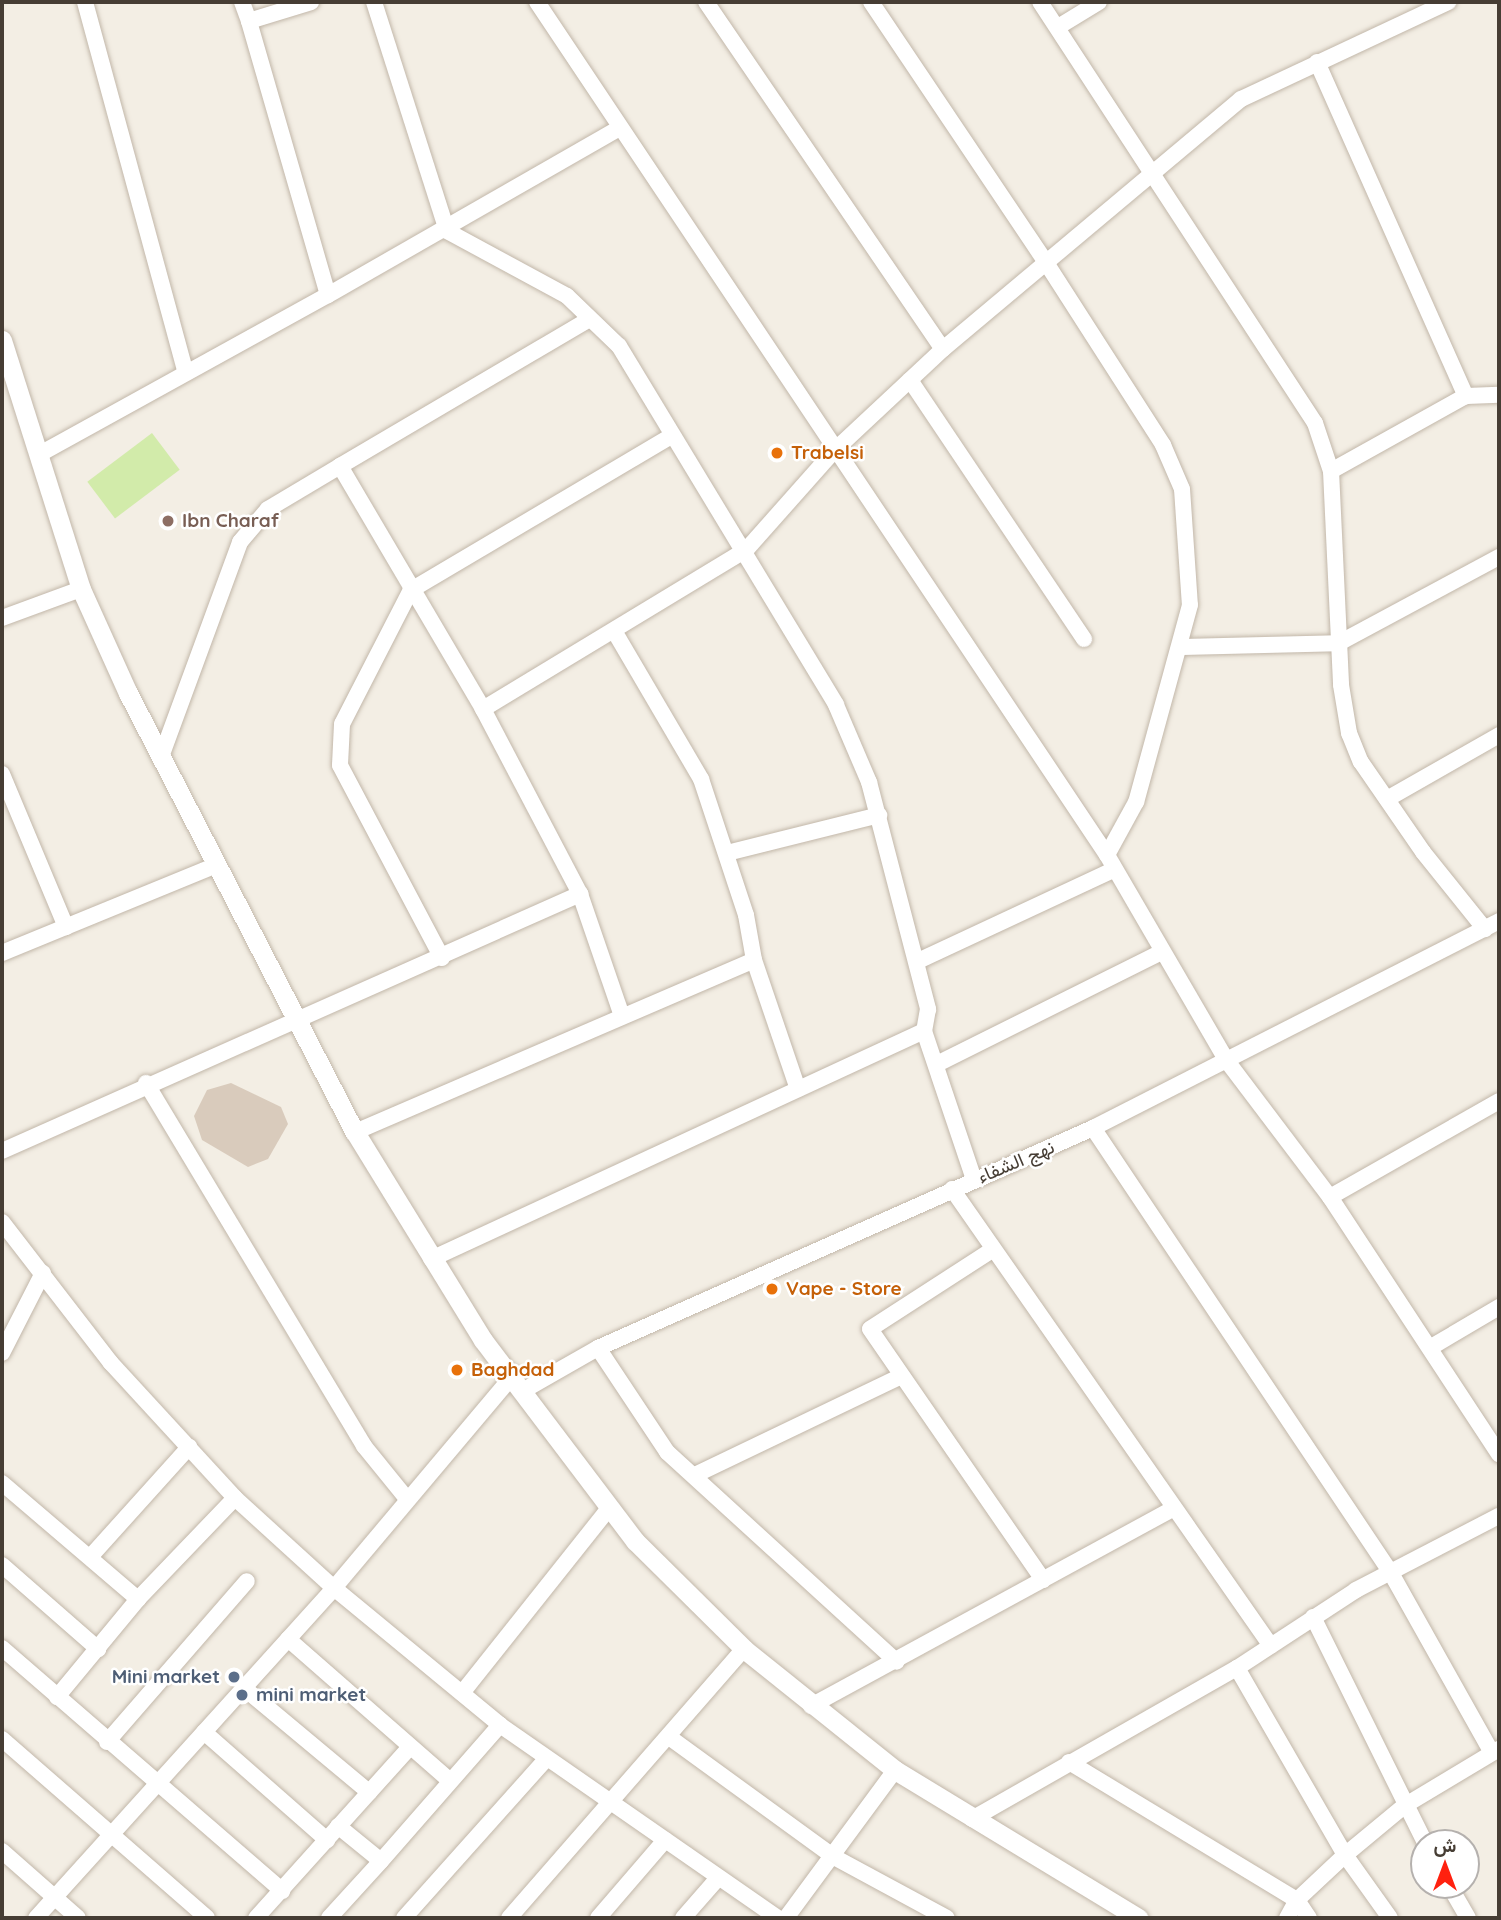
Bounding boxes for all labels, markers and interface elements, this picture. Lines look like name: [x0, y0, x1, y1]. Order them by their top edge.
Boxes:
place label: Trabelsi: [791, 442, 864, 464]
marker: Trabelsi: [769, 445, 785, 461]
place label: Ibn Charaf: [182, 510, 279, 532]
marker: Ibn Charaf: [160, 513, 176, 529]
street label: نهج الشفاء: [974, 1136, 1058, 1188]
place label: Vape - Store: [786, 1278, 902, 1300]
marker: Vape - Store: [764, 1281, 780, 1297]
place label: Baghdad: [471, 1359, 554, 1381]
marker: Baghdad: [449, 1362, 465, 1378]
place label: Mini market: [112, 1666, 220, 1688]
marker: Mini market: [226, 1669, 242, 1685]
place label: mini market: [256, 1684, 366, 1706]
marker: mini market: [234, 1687, 250, 1703]
north arrow: [1410, 1829, 1480, 1899]
text: ش: [1434, 1833, 1456, 1857]

